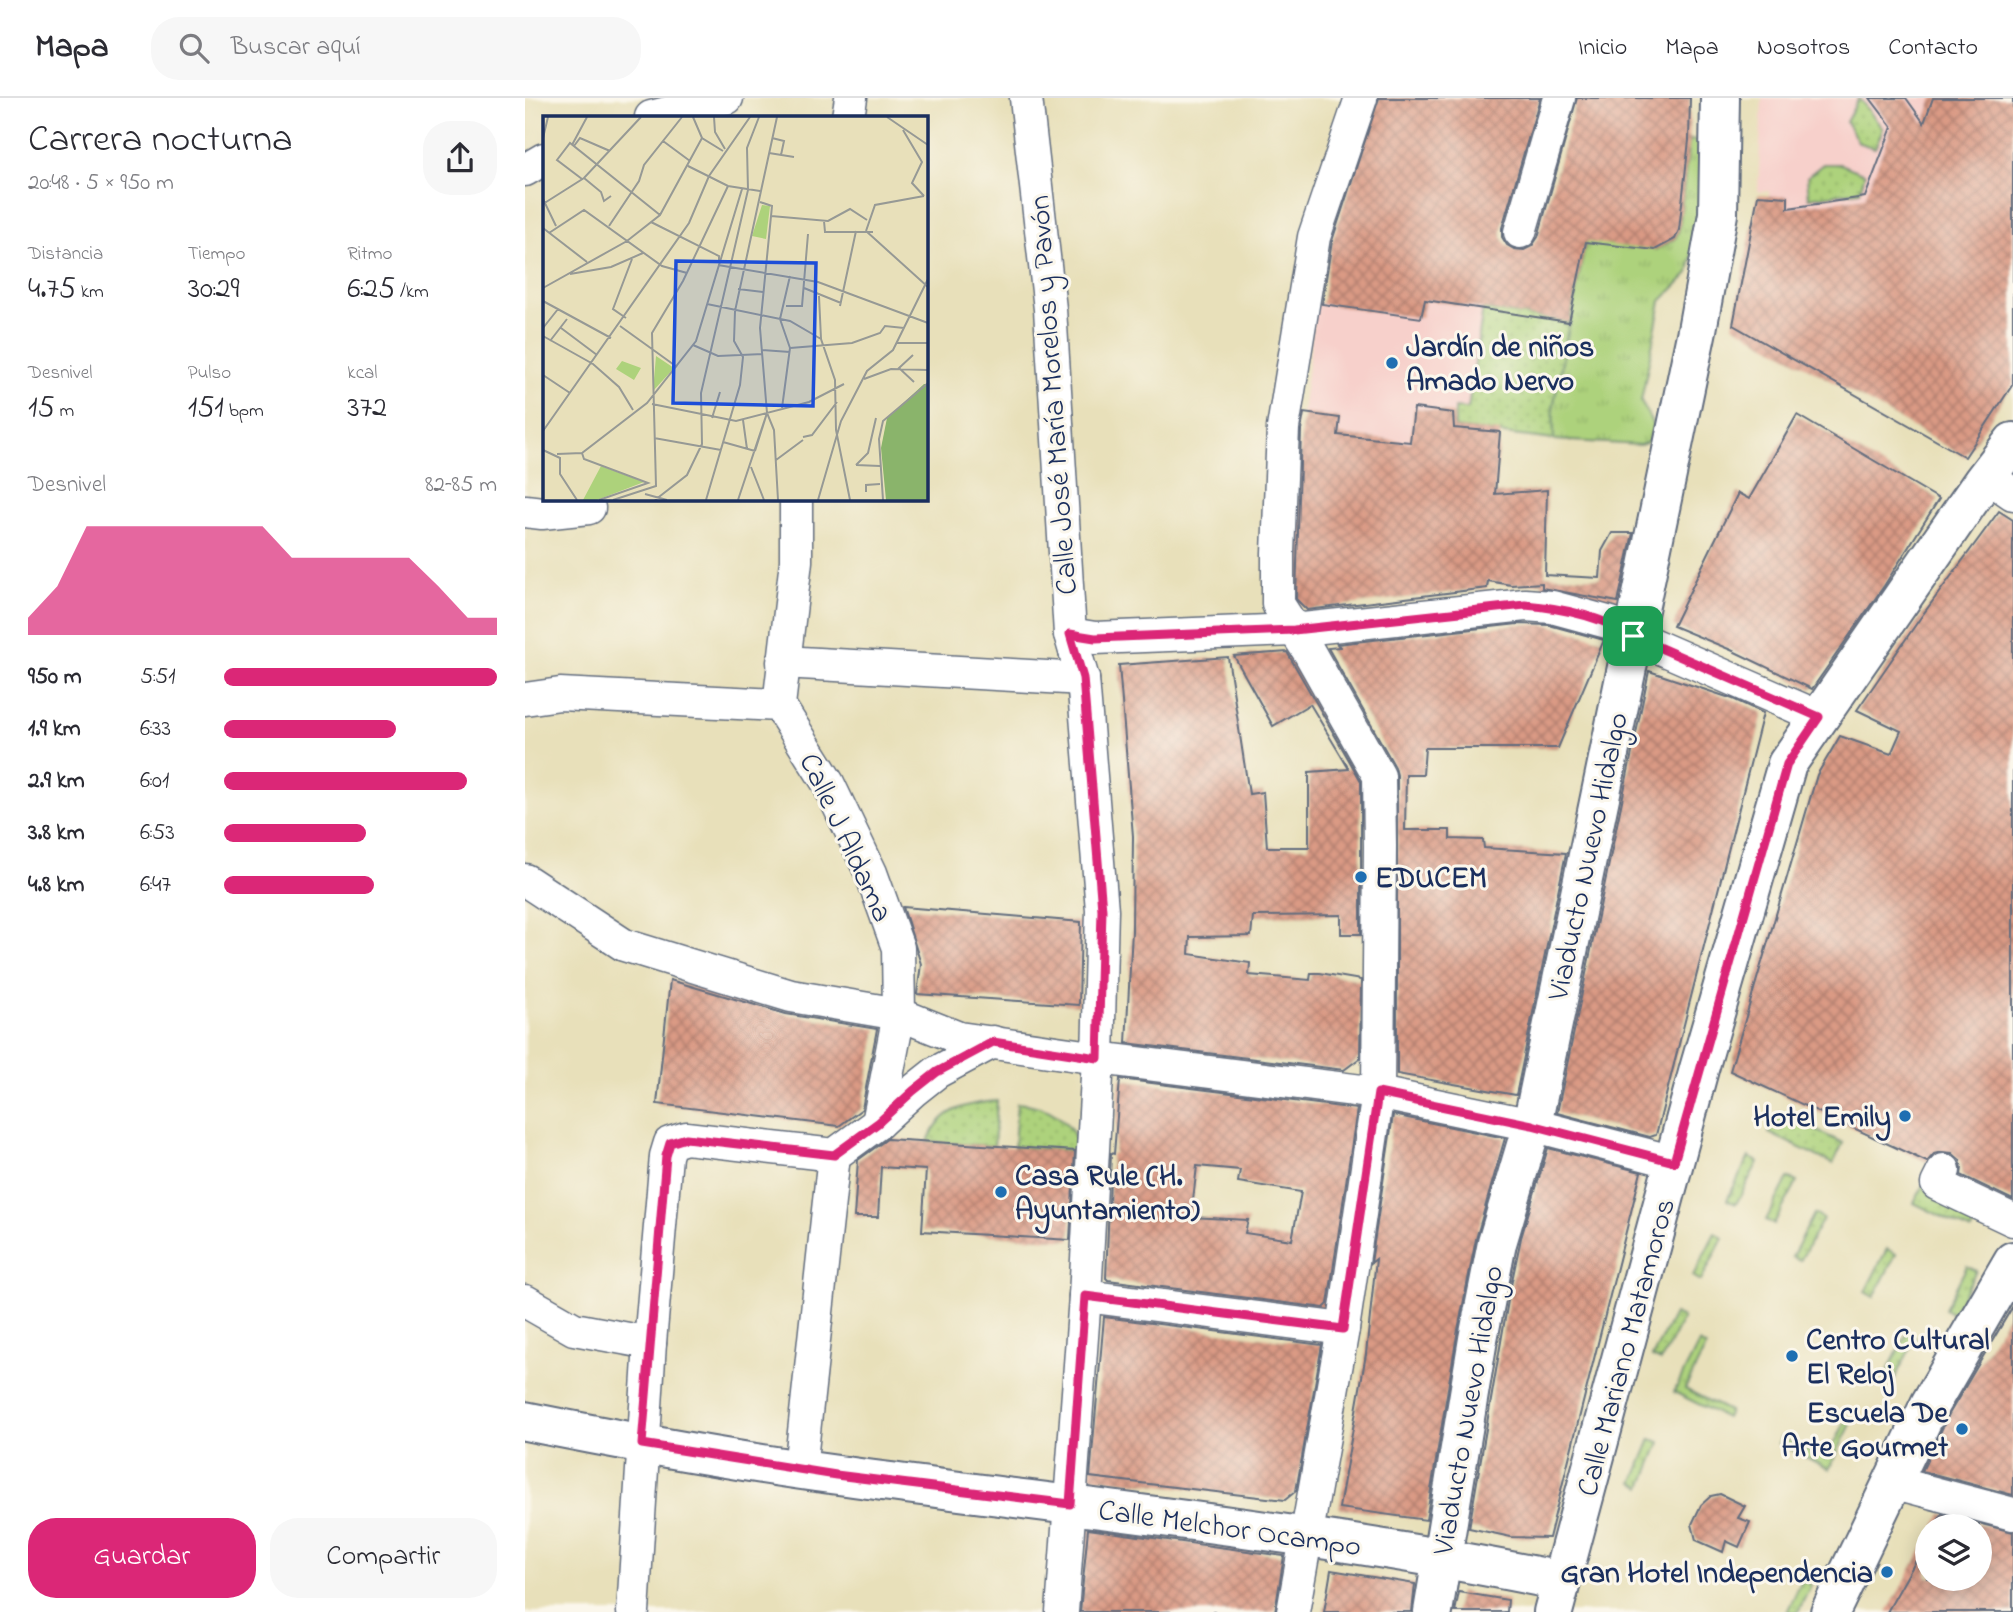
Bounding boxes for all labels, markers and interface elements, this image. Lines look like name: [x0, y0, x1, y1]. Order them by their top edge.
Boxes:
search box: [151, 17, 641, 80]
text: Mapa: [35, 24, 109, 72]
icon: search: [175, 29, 213, 67]
text: Buscar aquí: [231, 29, 361, 67]
text: Inicio: [1578, 31, 1627, 66]
text: Mapa: [1665, 31, 1719, 66]
text: Nosotros: [1757, 31, 1850, 66]
text: Contacto: [1888, 31, 1978, 66]
text: Carrera nocturna: [28, 113, 293, 169]
inset map: [543, 116, 927, 500]
button: share: [423, 121, 497, 195]
text: 20:48 · 5 × 950 m: [28, 167, 174, 200]
street label: Calle José María Morelos y Pavón: [1019, 193, 1091, 596]
text: Distancia: [28, 241, 103, 268]
text: Tiempo: [188, 241, 245, 268]
text: Ritmo: [347, 241, 392, 268]
text: 4.75: [28, 268, 76, 312]
text: 30:29: [188, 268, 240, 312]
text: 6:25: [347, 268, 395, 312]
text: km: [76, 279, 104, 306]
text: /km: [395, 279, 429, 306]
place label: Jardín de niños Amado Nervo: [1406, 327, 1594, 405]
marker: Jardín de niños Amado Nervo: [1384, 355, 1400, 371]
text: Desnivel: [28, 360, 93, 387]
text: Pulso: [188, 360, 231, 387]
text: kcal: [347, 360, 378, 387]
text: 15: [28, 387, 55, 431]
text: 151: [188, 387, 224, 431]
text: 372: [347, 387, 387, 431]
text: m: [55, 398, 74, 425]
text: bpm: [224, 398, 264, 425]
text: Desnivel: [28, 469, 106, 502]
text: 82–85 m: [425, 469, 497, 502]
pin: [1603, 606, 1663, 666]
icon: arrive: [1614, 617, 1652, 655]
text: 950 m: [28, 661, 82, 694]
text: 5:51: [140, 661, 176, 694]
street label: Viaducto Nuevo Hidalgo: [1538, 709, 1642, 1006]
text: 1.9 km: [28, 713, 81, 746]
text: 6:33: [140, 713, 171, 746]
street label: Calle J Aldama: [786, 747, 903, 930]
text: 2.9 km: [28, 765, 85, 798]
text: 6:01: [140, 765, 169, 798]
text: 3.8 km: [28, 817, 85, 850]
text: 6:53: [140, 817, 175, 850]
place label: EDUCEM: [1375, 858, 1487, 902]
text: 4.8 km: [28, 869, 84, 902]
text: 6:47: [140, 869, 171, 902]
marker: EDUCEM: [1353, 869, 1369, 885]
place label: Hotel Emily: [1753, 1097, 1891, 1141]
marker: Hotel Emily: [1897, 1108, 1913, 1124]
place label: Casa Rule (H. Ayuntamiento): [1015, 1156, 1200, 1234]
marker: Casa Rule (H. Ayuntamiento): [993, 1184, 1009, 1200]
street label: Calle Mariano Matamoros: [1567, 1194, 1689, 1502]
street label: Viaducto Nuevo Hidalgo: [1423, 1262, 1517, 1560]
place label: Centro Cultural El Reloj: [1806, 1320, 1989, 1398]
marker: Centro Cultural El Reloj: [1784, 1348, 1800, 1364]
place label: Escuela De Arte Gourmet: [1782, 1393, 1950, 1471]
marker: Escuela De Arte Gourmet: [1954, 1421, 1970, 1437]
street label: Calle Melchor Ocampo: [1095, 1490, 1364, 1570]
map controls: [1915, 1514, 1992, 1591]
button: layers: [1915, 1514, 1992, 1591]
button: Guardar: [28, 1518, 256, 1598]
button: Compartir: [270, 1518, 497, 1598]
place label: Gran Hotel Independencia: [1561, 1553, 1873, 1597]
marker: Gran Hotel Independencia: [1879, 1564, 1895, 1580]

